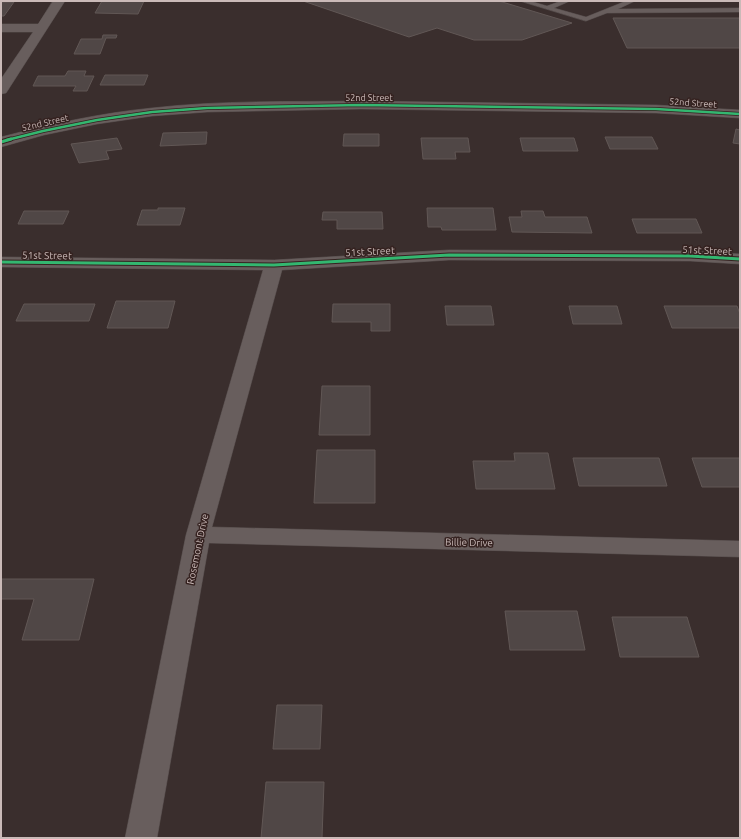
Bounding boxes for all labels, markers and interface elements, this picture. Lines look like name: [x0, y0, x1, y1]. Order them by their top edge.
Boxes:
street label: 52nd Street: [345, 93, 393, 103]
street label: 52nd Street: [669, 96, 718, 110]
street label: 52nd Street: [21, 113, 70, 133]
street label: 51st Street: [682, 244, 732, 257]
street label: 51st Street: [345, 245, 395, 258]
street label: 51st Street: [22, 250, 72, 261]
street label: Rosemont Drive: [185, 513, 210, 585]
street label: Billie Drive: [445, 537, 493, 548]

